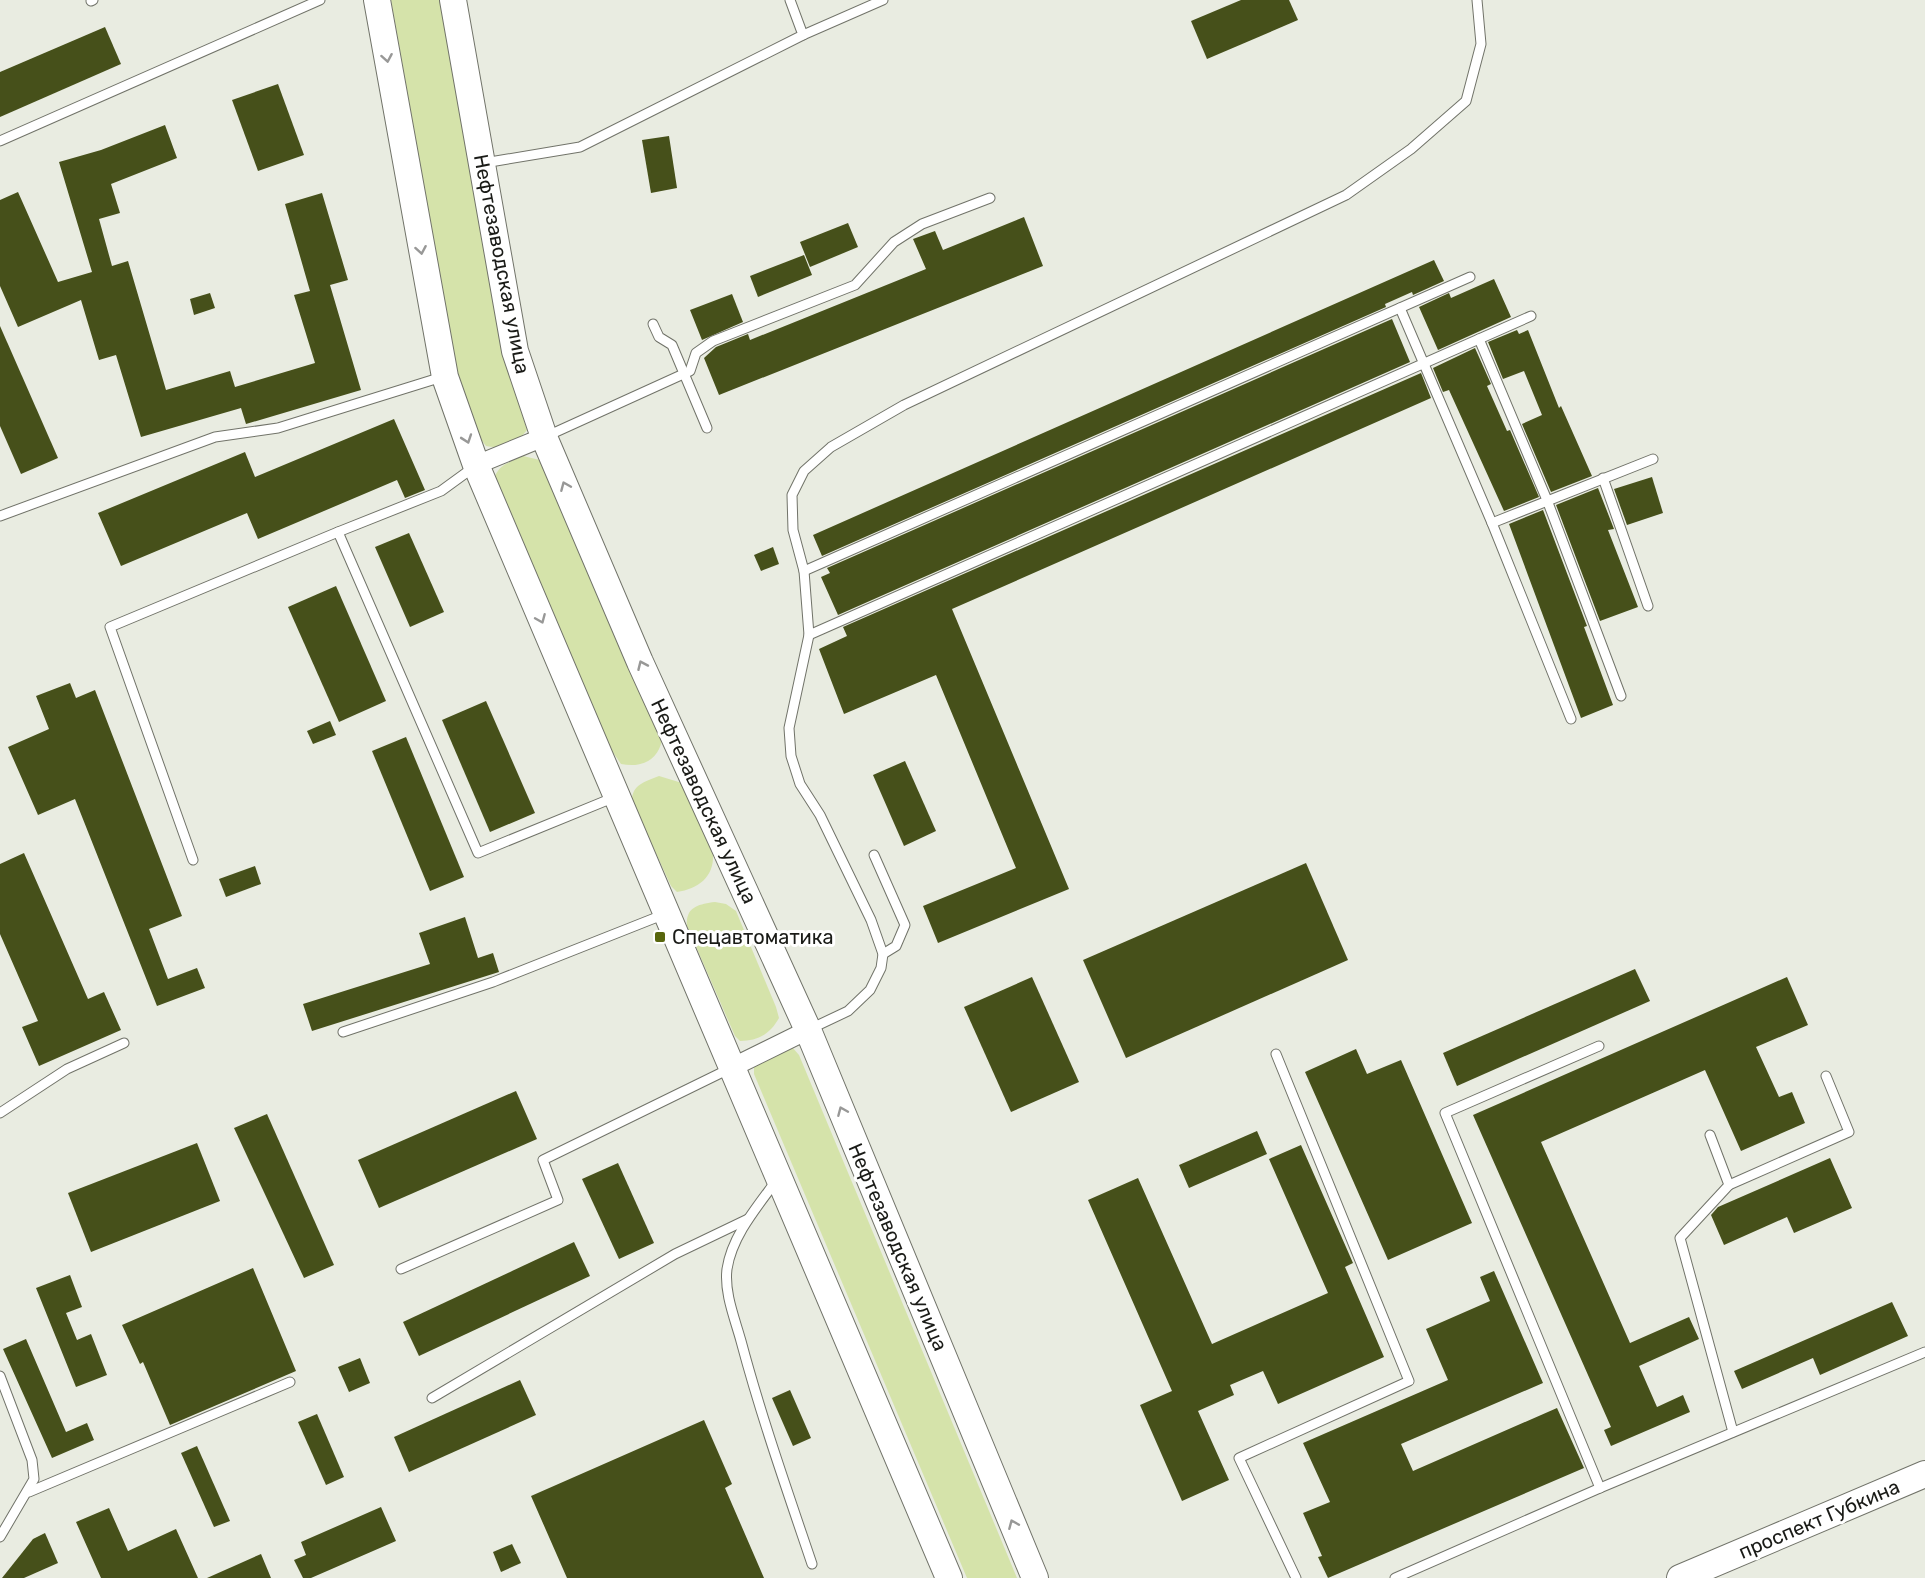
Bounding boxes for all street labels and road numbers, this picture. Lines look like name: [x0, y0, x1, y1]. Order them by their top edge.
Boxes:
street label: Нефтезаводская улица: [469, 152, 535, 376]
street label: Нефтезаводская улица: [646, 695, 762, 907]
street label: Нефтезаводская улица: [843, 1140, 953, 1354]
street label: проспект Губкина: [1735, 1474, 1903, 1564]

